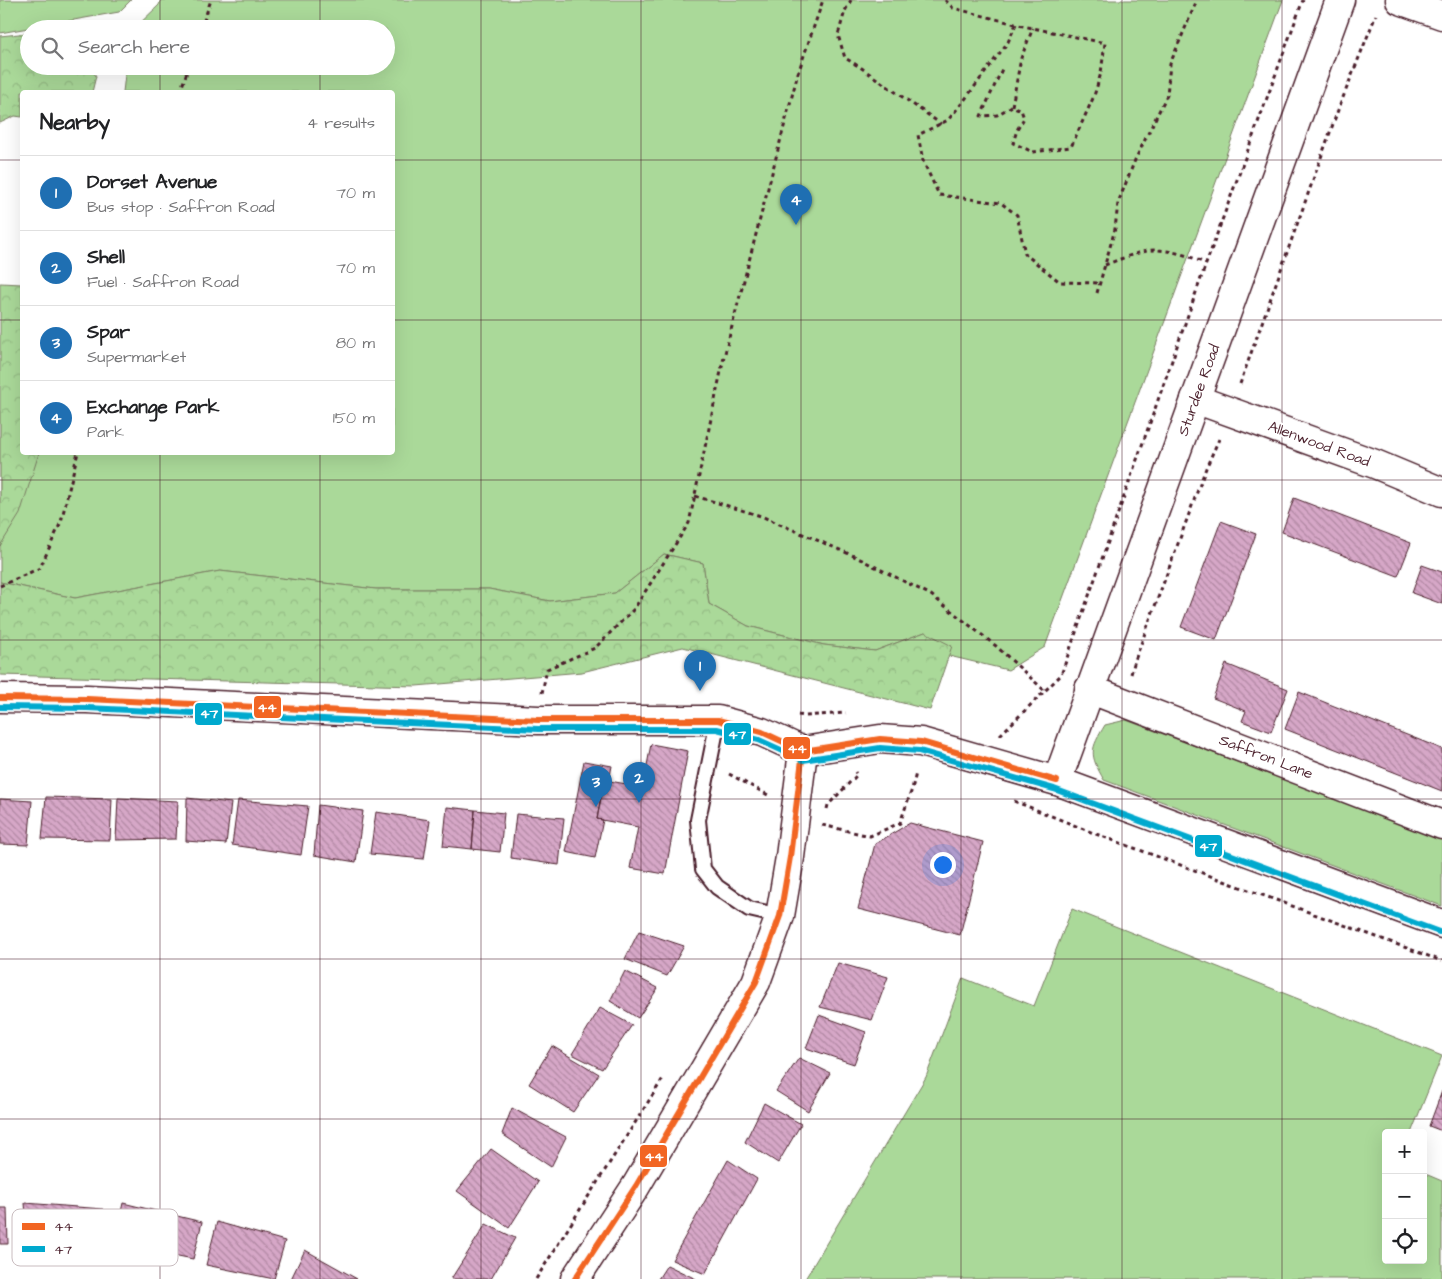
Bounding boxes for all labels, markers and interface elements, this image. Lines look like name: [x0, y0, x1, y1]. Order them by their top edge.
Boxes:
search box: [20, 20, 395, 75]
icon: search: [38, 34, 66, 62]
text: Search here: [78, 34, 190, 61]
text: Nearby: [40, 108, 110, 137]
text: 4 results: [307, 112, 375, 134]
text: Dorset Avenue: [87, 169, 217, 196]
text: 1: [55, 182, 57, 204]
text: 70 m: [336, 182, 375, 204]
pin: 4: [780, 184, 812, 225]
text: Bus stop · Saffron Road: [87, 196, 275, 218]
text: Shell: [87, 244, 125, 271]
text: 2: [51, 257, 61, 279]
text: 70 m: [336, 257, 375, 279]
text: Fuel · Saffron Road: [87, 271, 239, 293]
text: Spar: [87, 319, 130, 346]
text: 3: [52, 332, 60, 354]
text: 80 m: [336, 332, 375, 354]
street label: Sturdee Road: [1173, 341, 1225, 439]
text: Supermarket: [87, 346, 186, 368]
text: Exchange Park: [87, 394, 219, 421]
text: 4: [51, 407, 61, 429]
text: 150 m: [333, 407, 375, 429]
street label: Allenwood Road: [1265, 416, 1373, 472]
text: Park: [87, 421, 124, 443]
pin: 1: [684, 650, 716, 691]
line badge: 44: [253, 695, 282, 719]
text: 44: [257, 698, 277, 718]
line badge: 47: [194, 702, 223, 726]
text: 47: [200, 704, 218, 724]
line badge: 47: [723, 722, 752, 746]
text: 47: [728, 725, 746, 745]
street label: Saffron Lane: [1216, 729, 1316, 785]
line badge: 44: [782, 736, 811, 760]
text: 44: [787, 739, 807, 759]
pin: 2: [623, 762, 655, 803]
pin: 3: [580, 766, 612, 807]
line badge: 47: [1194, 834, 1223, 858]
text: 47: [1199, 837, 1217, 857]
your location: [930, 852, 956, 878]
map controls: [1382, 1129, 1427, 1264]
button: +: [1382, 1129, 1427, 1174]
line badge: 44: [639, 1144, 668, 1168]
text: 44: [644, 1147, 664, 1167]
button: −: [1382, 1174, 1427, 1219]
legend: [12, 1209, 178, 1266]
text: 44: [54, 1217, 74, 1237]
button: locate: [1382, 1219, 1427, 1264]
text: 47: [54, 1240, 73, 1260]

